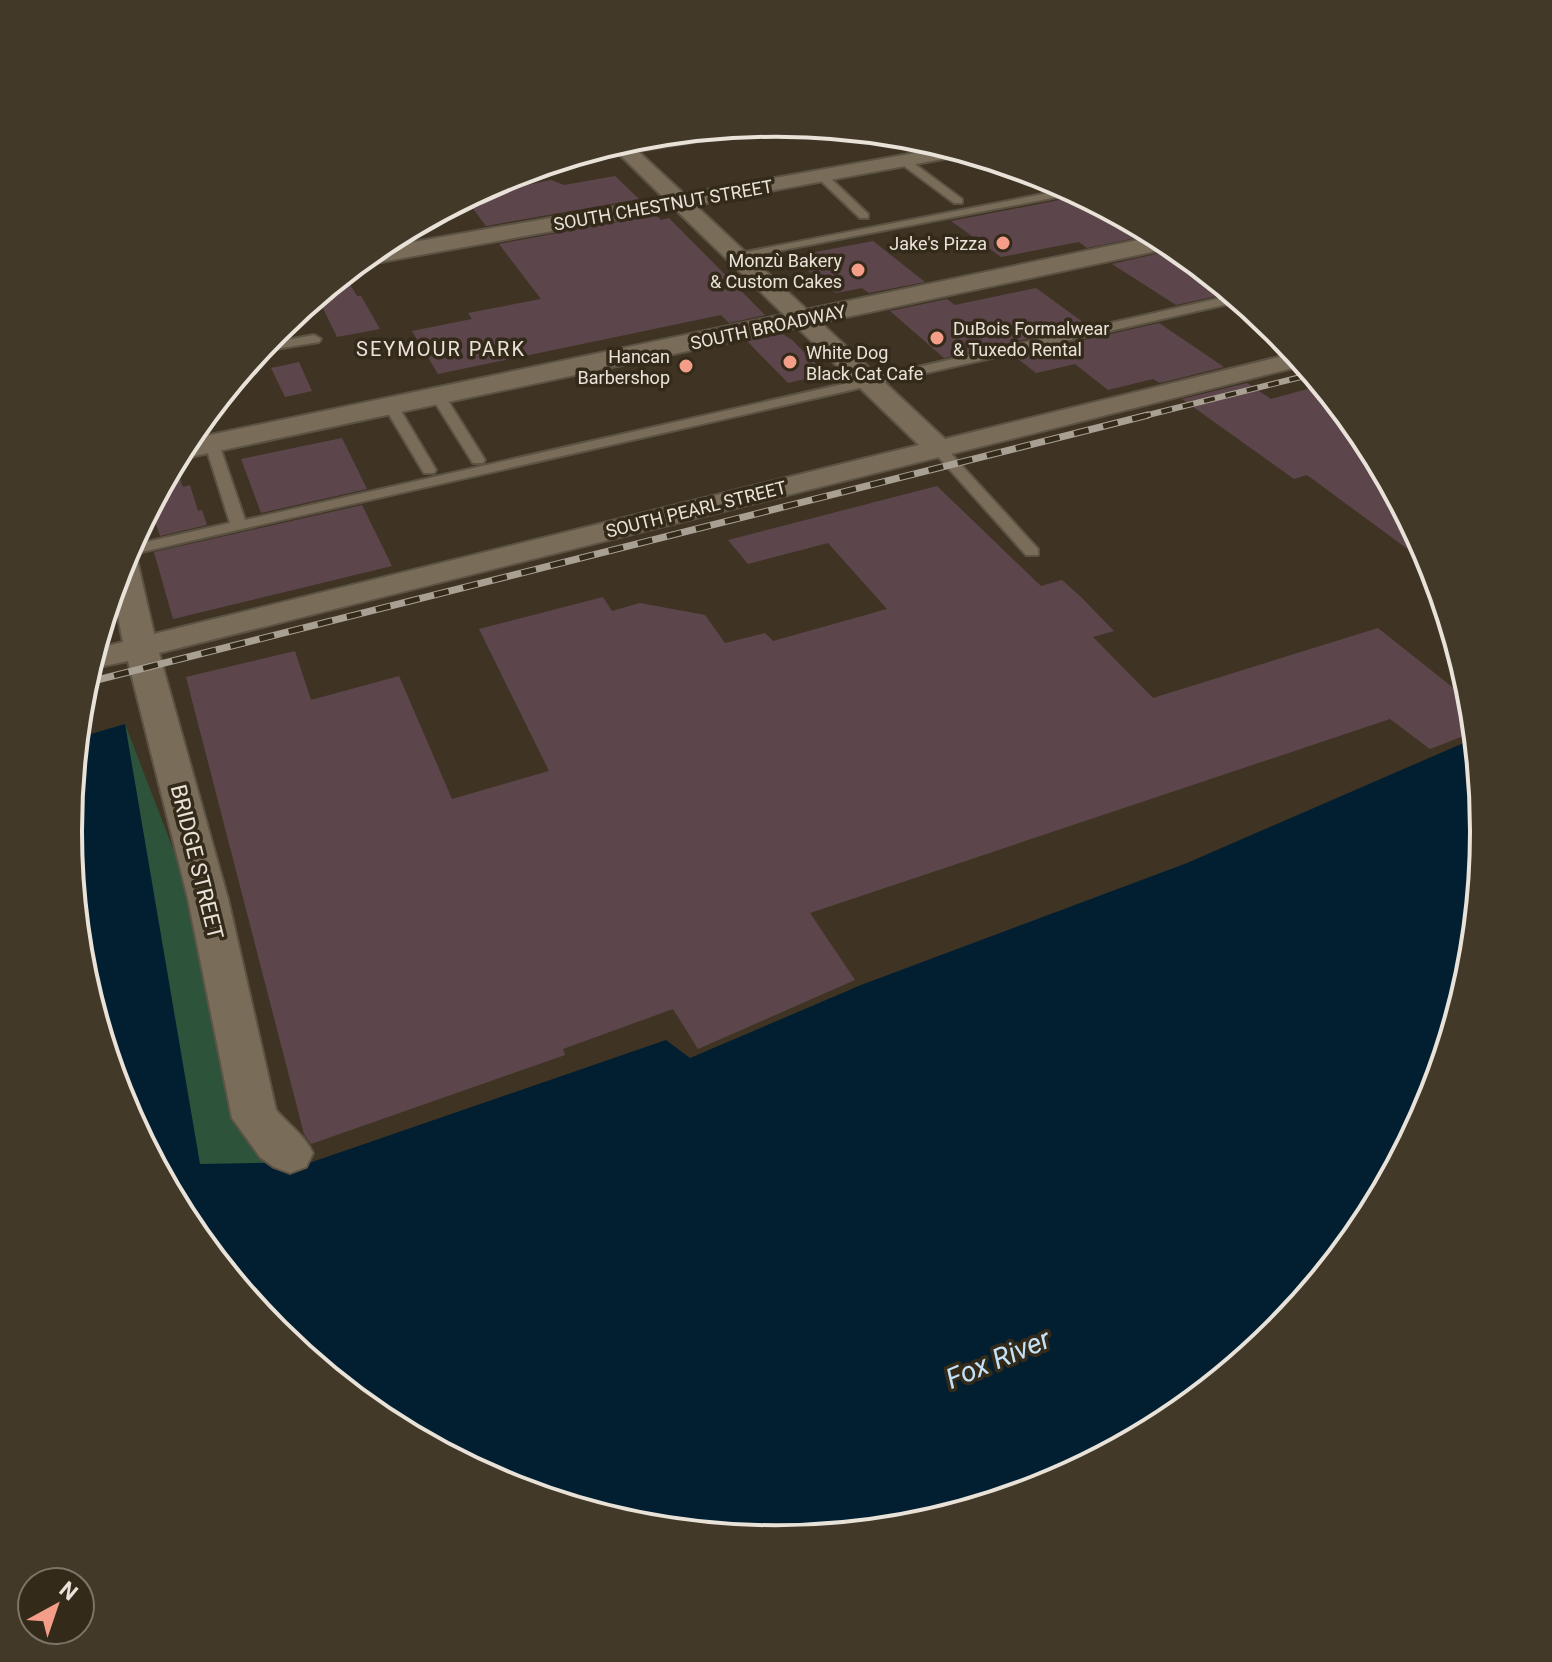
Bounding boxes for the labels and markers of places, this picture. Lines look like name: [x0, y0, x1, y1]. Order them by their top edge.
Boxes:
place label: Jake's Pizza: [889, 233, 987, 254]
marker: Jake's Pizza: [994, 234, 1012, 252]
place label: Monzù Bakery & Custom Cakes: [710, 250, 842, 292]
marker: Monzù Bakery & Custom Cakes: [849, 261, 867, 279]
place label: DuBois Formalwear & Tuxedo Rental: [953, 318, 1109, 360]
marker: DuBois Formalwear & Tuxedo Rental: [928, 329, 946, 347]
place label: White Dog Black Cat Cafe: [806, 342, 923, 384]
place label: Hancan Barbershop: [578, 346, 670, 388]
marker: White Dog Black Cat Cafe: [781, 353, 799, 371]
marker: Hancan Barbershop: [677, 357, 695, 375]

